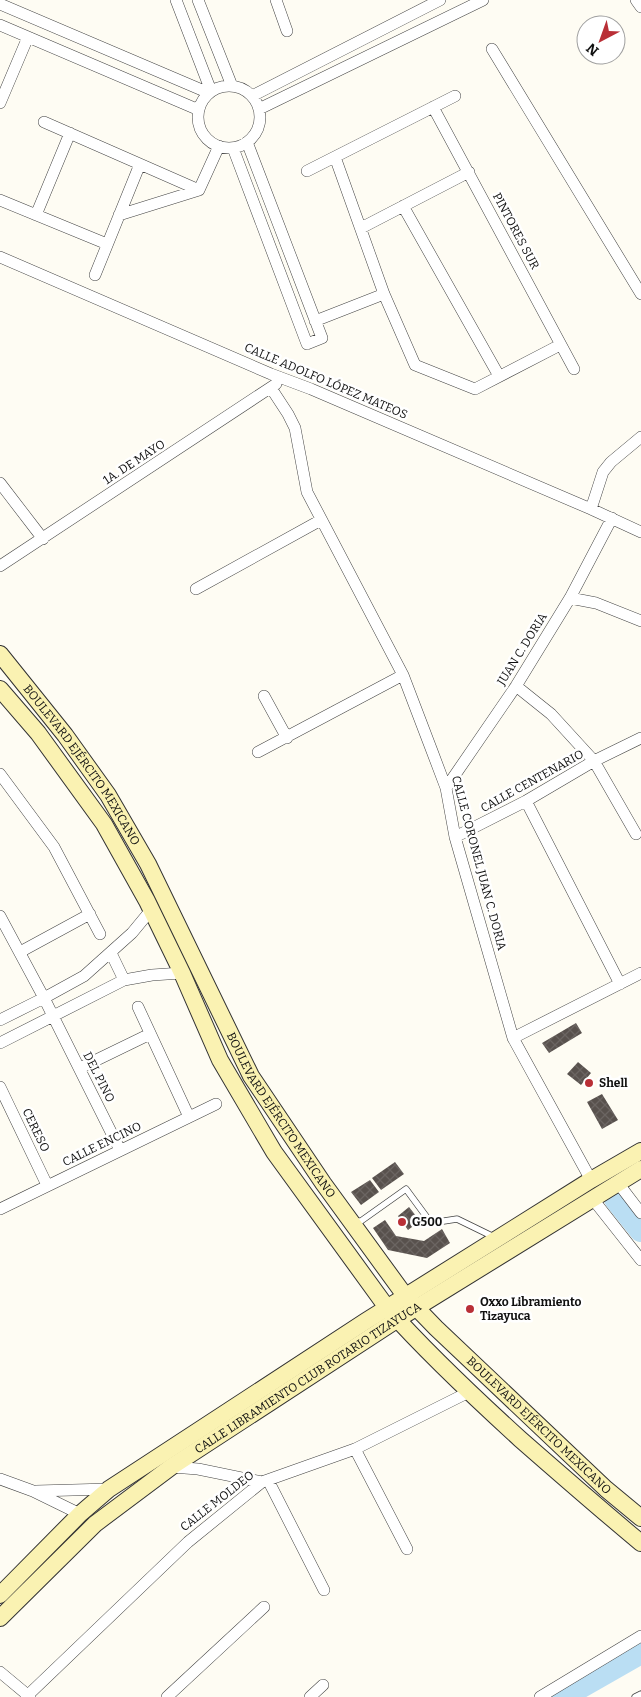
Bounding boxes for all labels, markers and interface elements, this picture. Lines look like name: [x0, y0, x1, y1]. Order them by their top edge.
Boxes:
north arrow: [576, 15, 626, 65]
text: N: [583, 39, 602, 59]
street label: PINTORES SUR: [490, 190, 542, 272]
street label: CALLE ADOLFO LÓPEZ MATEOS: [242, 339, 410, 422]
street label: 1A. DE MAYO: [100, 437, 168, 487]
street label: JUAN C. DORIA: [494, 610, 550, 689]
street label: BOULEVARD EJÉRCITO MEXICANO: [20, 682, 143, 848]
street label: CALLE CENTENARIO: [478, 747, 586, 815]
street label: CALLE CORONEL JUAN C. DORIA: [449, 774, 509, 952]
street label: BOULEVARD EJÉRCITO MEXICANO: [224, 1030, 338, 1201]
street label: DEL PINO: [80, 1049, 118, 1105]
place label: Shell: [599, 1076, 628, 1090]
marker: Shell: [583, 1077, 595, 1089]
street label: CERESO: [19, 1106, 53, 1154]
street label: CALLE ENCINO: [60, 1119, 144, 1169]
place label: G500: [412, 1215, 443, 1229]
marker: G500: [396, 1216, 408, 1228]
place label: Oxxo Libramiento Tizayuca: [480, 1295, 582, 1323]
street label: CALLE LIBRAMIENTO CLUB ROTARIO TIZAYUCA: [192, 1299, 424, 1457]
marker: Oxxo Libramiento Tizayuca: [464, 1303, 476, 1315]
street label: BOULEVARD EJÉRCITO MEXICANO: [464, 1354, 614, 1497]
street label: CALLE MOLDEO: [177, 1468, 257, 1534]

